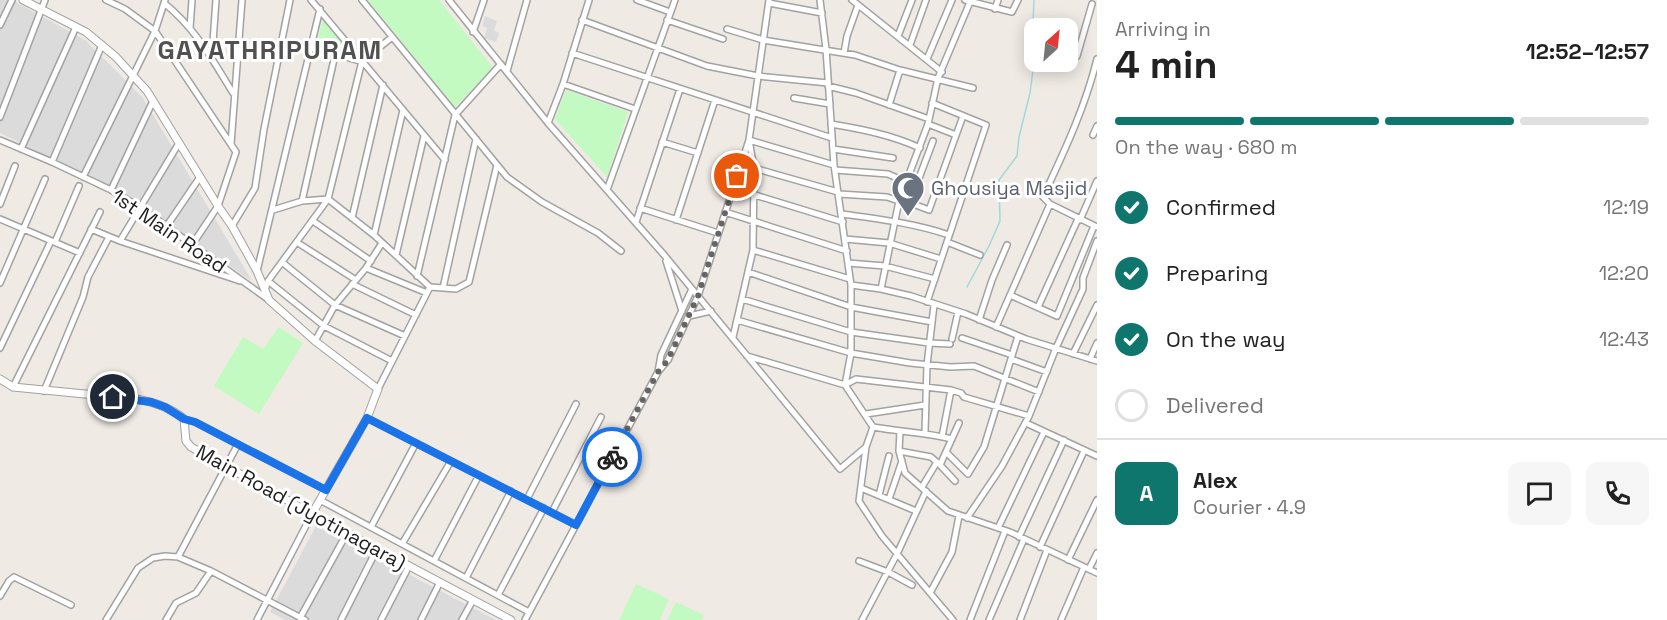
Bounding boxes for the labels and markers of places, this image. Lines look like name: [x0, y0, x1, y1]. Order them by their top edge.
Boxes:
pin: [711, 150, 762, 201]
mosque icon: Ghousiya Masjid: [890, 170, 926, 217]
place label: Ghousiya Masjid: [931, 175, 1087, 201]
pin: [87, 371, 138, 422]

